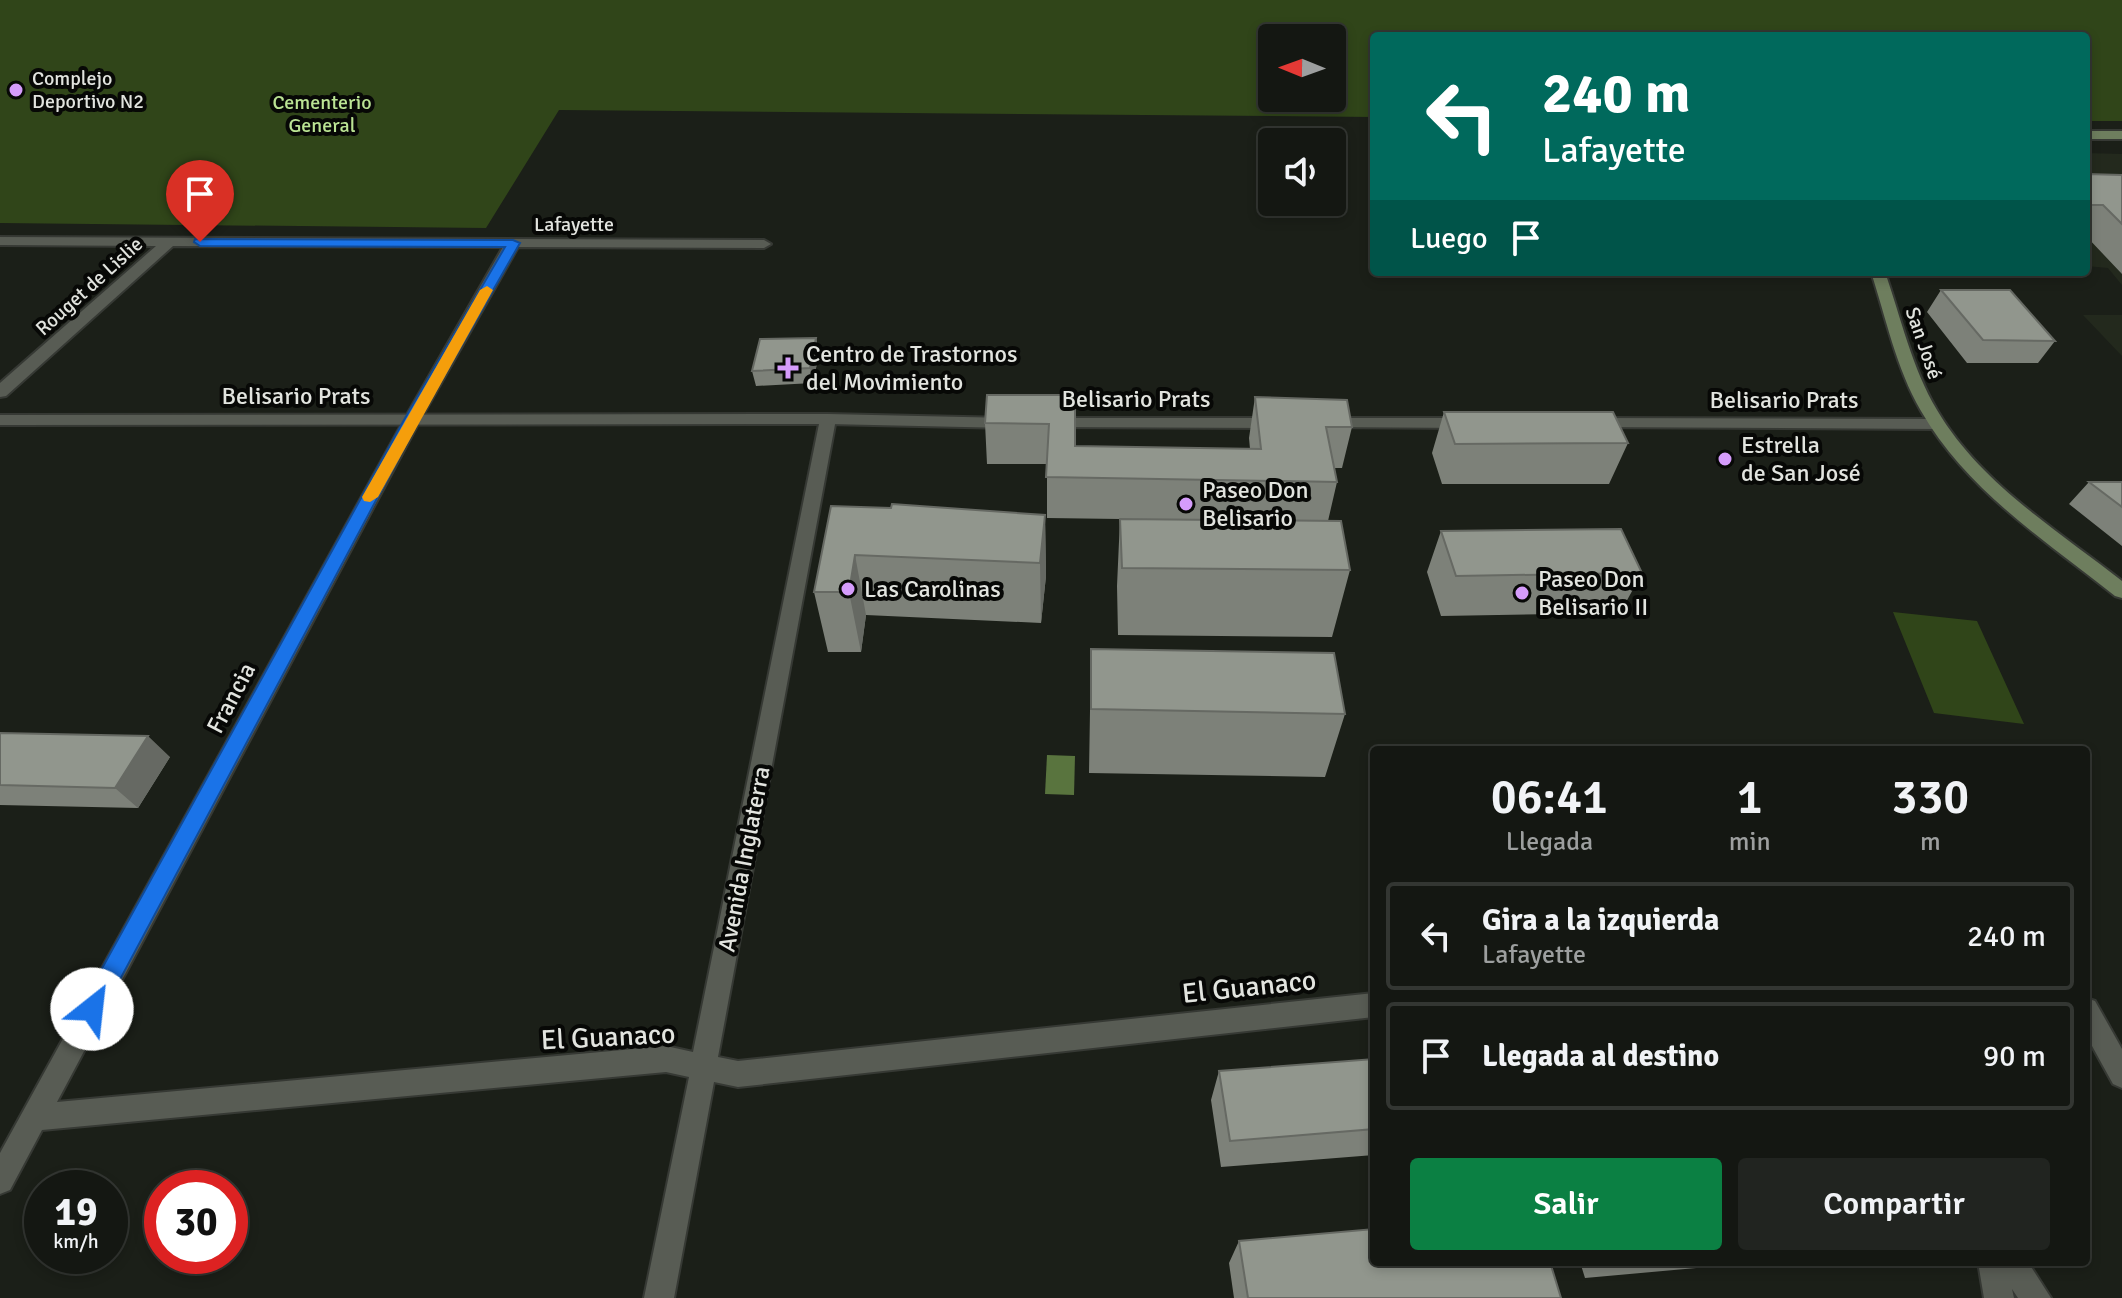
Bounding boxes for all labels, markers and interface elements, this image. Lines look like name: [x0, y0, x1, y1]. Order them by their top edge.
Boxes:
north arrow: [1258, 24, 1346, 112]
map controls: [1258, 24, 1346, 216]
text: 240 m: [1542, 59, 1690, 128]
icon: left: [1410, 64, 1514, 168]
place label: Complejo Deportivo N2: [32, 66, 144, 114]
marker: Complejo Deportivo N2: [7, 81, 25, 99]
park label: Cementerio General: [272, 90, 372, 138]
button: sound: [1258, 128, 1346, 216]
text: Lafayette: [1542, 128, 1686, 173]
pin: [166, 160, 234, 242]
icon: arrive: [178, 172, 222, 216]
street label: Lafayette: [534, 212, 614, 237]
icon: arrive: [1504, 216, 1548, 260]
text: Luego: [1410, 220, 1488, 257]
street label: Rouget de Lislie: [31, 232, 148, 341]
street label: San José: [1900, 304, 1948, 383]
place label: Centro de Trastornos del Movimiento: [806, 339, 1018, 397]
marker: Centro de Trastornos del Movimiento: [777, 357, 799, 379]
street label: Belisario Prats: [222, 381, 370, 411]
street label: Belisario Prats: [1062, 384, 1210, 414]
street label: Belisario Prats: [1710, 385, 1858, 415]
place label: Estrella de San José: [1741, 430, 1861, 488]
marker: Estrella de San José: [1716, 450, 1734, 468]
place label: Paseo Don Belisario: [1202, 475, 1309, 533]
marker: Paseo Don Belisario: [1177, 495, 1195, 513]
place label: Paseo Don Belisario II: [1538, 564, 1648, 622]
place label: Las Carolinas: [864, 574, 1001, 604]
marker: Las Carolinas: [839, 580, 857, 598]
marker: Paseo Don Belisario II: [1513, 584, 1531, 602]
street label: Francia: [200, 657, 262, 739]
street label: Avenida Inglaterra: [711, 764, 777, 954]
text: 06:41: [1491, 768, 1608, 827]
text: 1: [1737, 768, 1763, 827]
text: 330: [1891, 768, 1969, 827]
text: Llegada: [1506, 826, 1593, 858]
text: min: [1729, 826, 1771, 858]
text: m: [1920, 826, 1941, 858]
text: Gira a la izquierda: [1482, 902, 1719, 939]
icon: left: [1414, 914, 1458, 958]
text: 240 m: [1967, 918, 2046, 955]
text: Lafayette: [1482, 939, 1586, 971]
street label: El Guanaco: [1180, 963, 1318, 1011]
position arrow: [50, 967, 134, 1051]
street label: El Guanaco: [540, 1016, 676, 1058]
icon: arrive: [1414, 1034, 1458, 1078]
text: Llegada al destino: [1482, 1038, 1719, 1075]
text: 90 m: [1983, 1038, 2046, 1075]
button: Salir: [1410, 1158, 1722, 1250]
button: Compartir: [1738, 1158, 2050, 1250]
speed limit sign: 30: [144, 1170, 248, 1274]
text: 19: [54, 1187, 98, 1237]
text: km/h: [53, 1229, 99, 1254]

